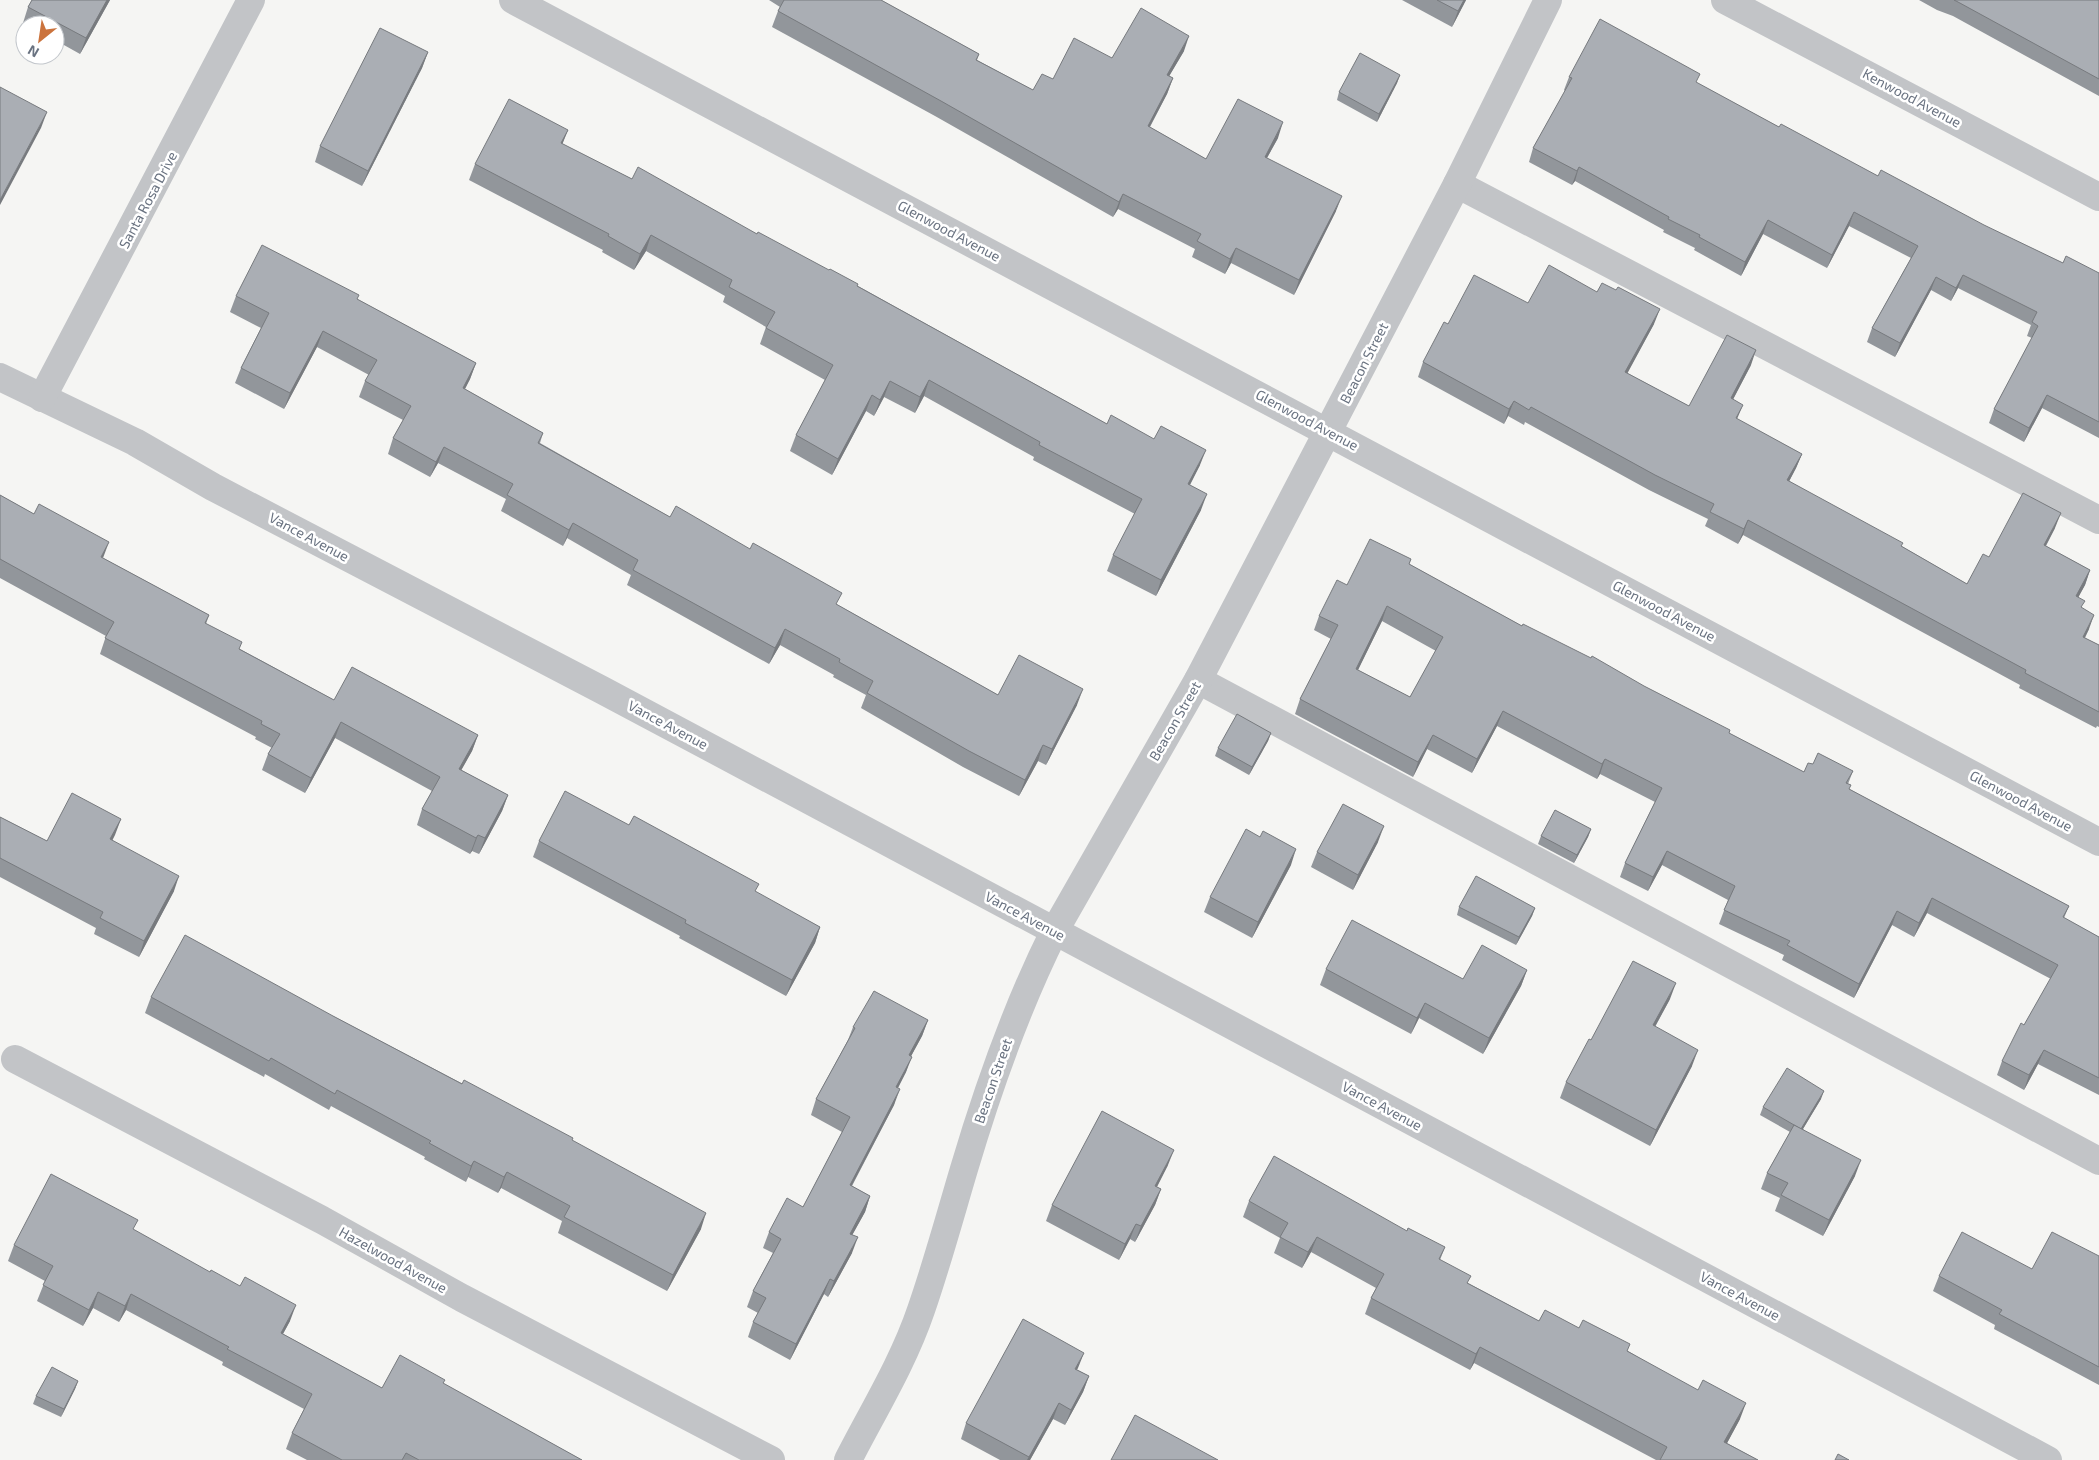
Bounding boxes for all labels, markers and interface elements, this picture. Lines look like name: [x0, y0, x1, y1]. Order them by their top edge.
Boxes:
north arrow: [15, 15, 65, 65]
text: N: [25, 42, 42, 62]
street label: Kenwood Avenue: [1860, 64, 1964, 131]
street label: Santa Rosa Drive: [115, 148, 180, 251]
street label: Glenwood Avenue: [895, 196, 1003, 265]
street label: Beacon Street: [1336, 319, 1391, 406]
street label: Glenwood Avenue: [1253, 385, 1361, 454]
street label: Vance Avenue: [266, 508, 352, 565]
street label: Glenwood Avenue: [1610, 576, 1718, 645]
street label: Beacon Street: [1145, 678, 1204, 763]
street label: Vance Avenue: [625, 696, 711, 753]
street label: Glenwood Avenue: [1967, 766, 2075, 835]
street label: Vance Avenue: [982, 887, 1068, 944]
street label: Beacon Street: [970, 1036, 1015, 1126]
street label: Vance Avenue: [1339, 1077, 1425, 1134]
street label: Hazelwood Avenue: [336, 1223, 450, 1296]
street label: Vance Avenue: [1697, 1267, 1783, 1324]

